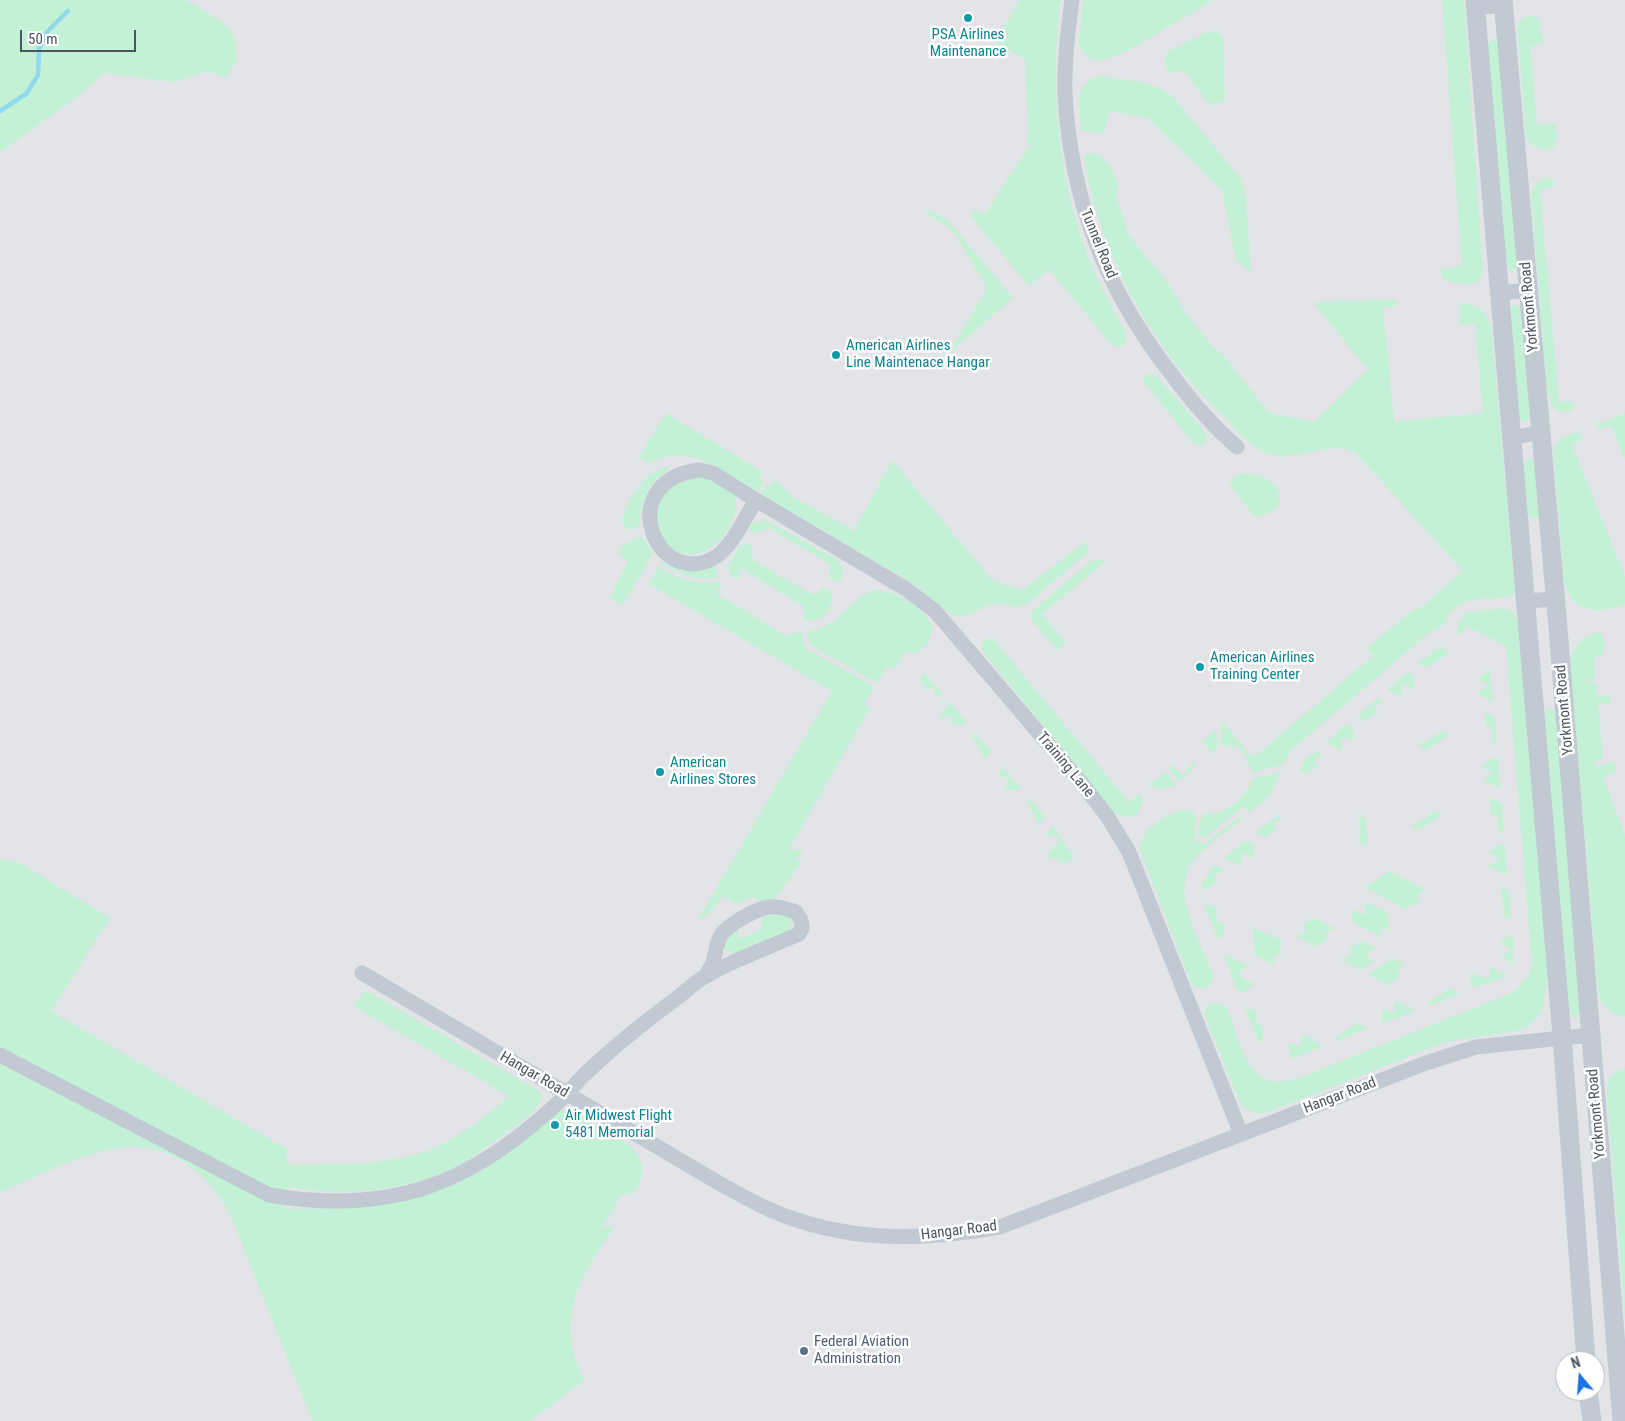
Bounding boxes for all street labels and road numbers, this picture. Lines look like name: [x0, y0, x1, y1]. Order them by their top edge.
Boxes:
street label: Tunnel Road: [1076, 207, 1120, 281]
street label: Yorkmont Road: [1517, 261, 1543, 353]
street label: Yorkmont Road: [1552, 664, 1578, 756]
street label: Training Lane: [1033, 729, 1097, 801]
street label: Hangar Road: [496, 1048, 572, 1102]
street label: Yorkmont Road: [1584, 1068, 1610, 1160]
street label: Hangar Road: [1301, 1074, 1379, 1118]
street label: Hangar Road: [920, 1217, 998, 1245]

